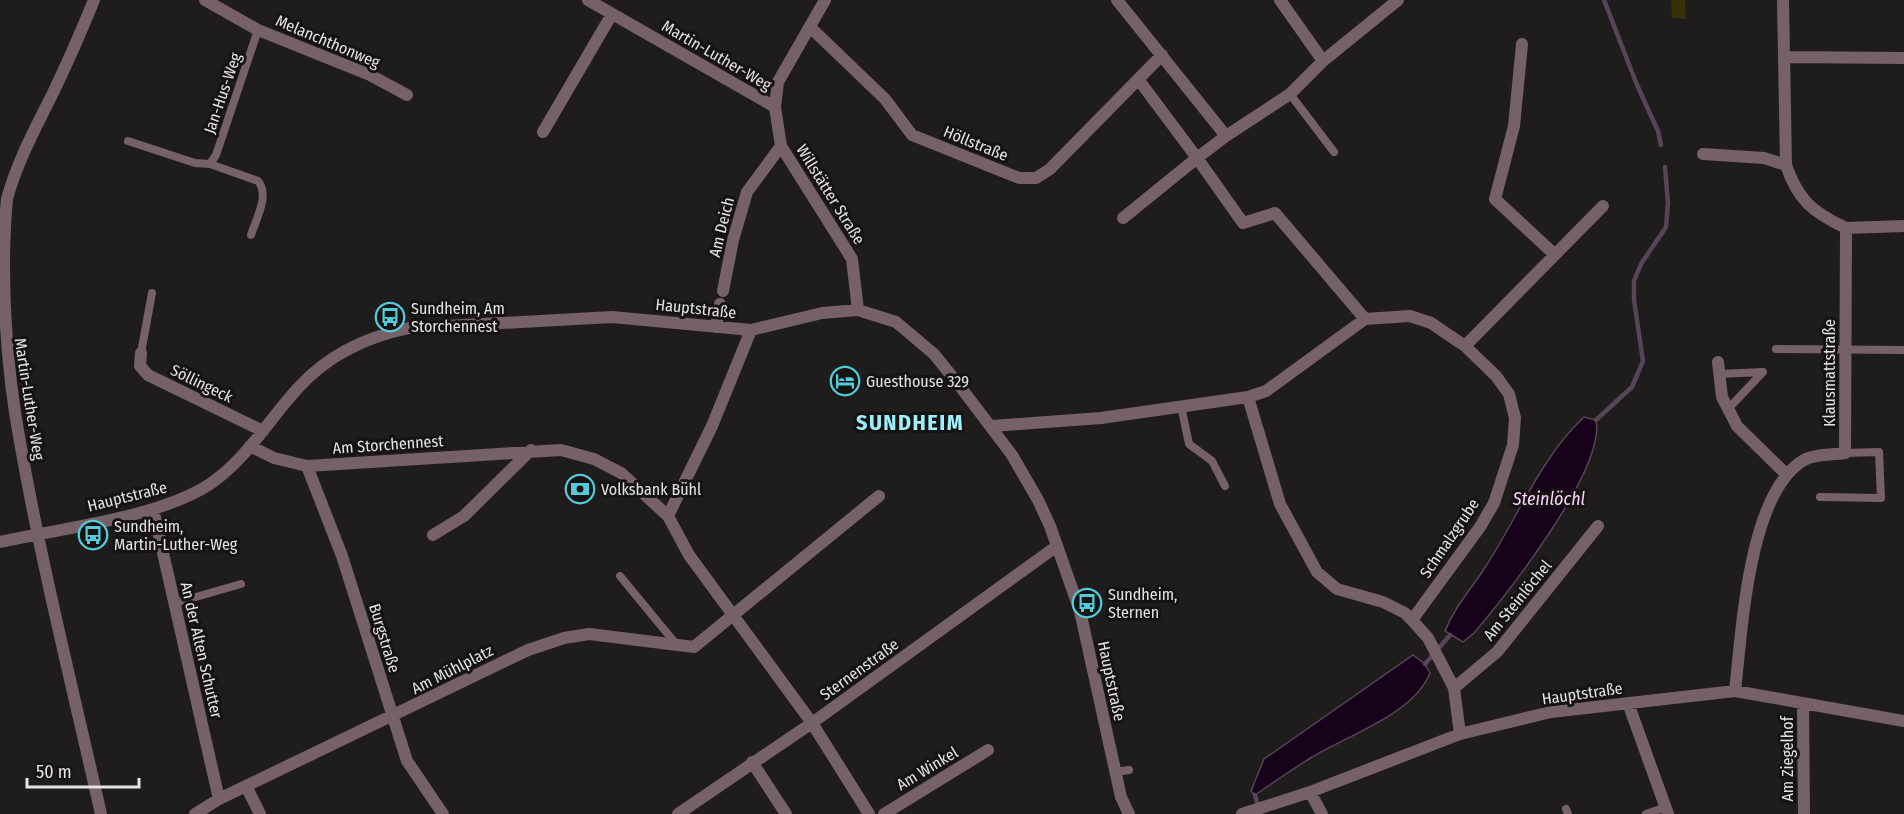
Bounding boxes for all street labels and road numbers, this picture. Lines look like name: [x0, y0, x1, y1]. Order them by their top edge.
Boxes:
street label: Melanchthonweg: [273, 11, 383, 72]
street label: Martin-Luther-Weg: [659, 16, 775, 95]
street label: Jan-Hus-Weg: [200, 50, 245, 136]
street label: Höllstraße: [941, 122, 1011, 165]
street label: Willstätter Straße: [792, 141, 869, 248]
street label: Am Deich: [705, 195, 738, 259]
street label: Hauptstraße: [655, 295, 737, 322]
street label: Klausmattstraße: [1820, 319, 1839, 427]
street label: Martin-Luther-Weg: [10, 337, 49, 462]
street label: Söllingeck: [168, 360, 236, 407]
street label: Am Storchennest: [332, 431, 445, 458]
street label: Hauptstraße: [85, 477, 169, 516]
street label: Schmalzgrube: [1416, 495, 1483, 582]
street label: Am Steinlöchel: [1479, 556, 1556, 644]
street label: An der Alten Schutter: [177, 580, 227, 721]
street label: Burgstraße: [365, 601, 404, 675]
street label: Sternenstraße: [816, 634, 902, 704]
street label: Hauptstraße: [1094, 639, 1129, 723]
street label: Am Mühlplatz: [408, 641, 496, 698]
street label: Hauptstraße: [1541, 678, 1624, 709]
street label: Am Ziegelhof: [1778, 715, 1797, 802]
street label: Am Winkel: [893, 743, 961, 794]

